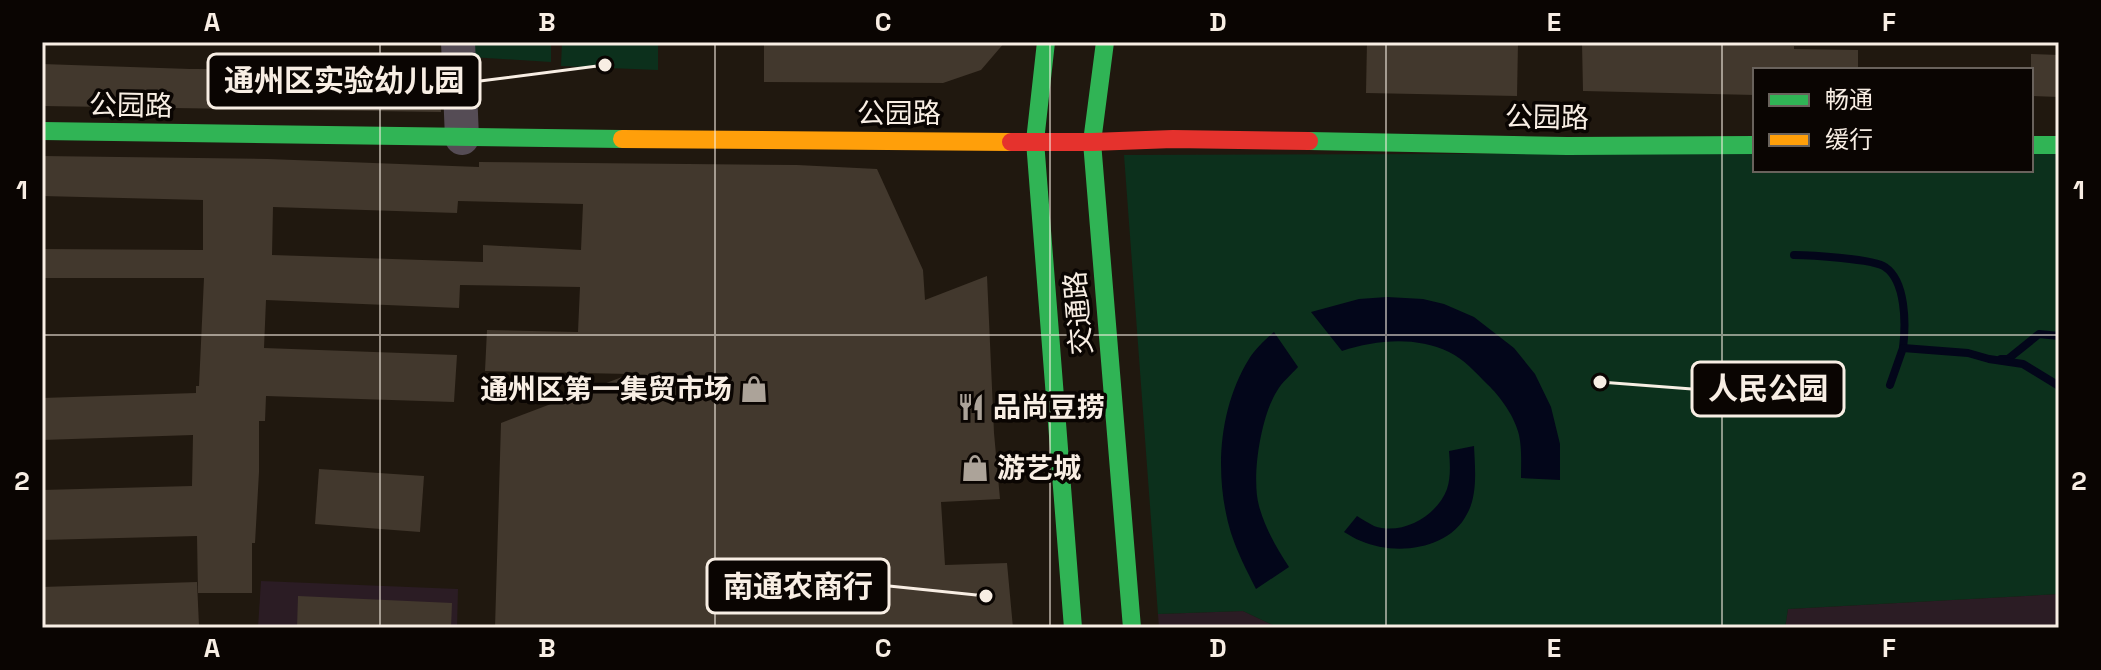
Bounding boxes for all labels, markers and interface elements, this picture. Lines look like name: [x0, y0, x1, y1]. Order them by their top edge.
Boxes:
text: A: [204, 5, 221, 39]
text: B: [538, 5, 556, 39]
text: C: [875, 5, 891, 39]
text: D: [1209, 5, 1227, 39]
text: E: [1547, 5, 1561, 39]
text: F: [1882, 5, 1896, 39]
callout: 通州区实验幼儿园: [208, 54, 480, 108]
text: 通州区实验幼儿园: [224, 61, 464, 100]
legend: [1753, 68, 2033, 172]
text: 畅通: [1825, 84, 1873, 115]
street label: 公园路: [89, 86, 173, 124]
street label: 公园路: [857, 95, 941, 131]
street label: 公园路: [1505, 98, 1589, 136]
text: 缓行: [1825, 124, 1873, 155]
text: 1: [16, 173, 28, 207]
text: 1: [2073, 173, 2085, 207]
street label: 交通路: [1056, 270, 1100, 356]
callout: 人民公园: [1692, 362, 1844, 416]
text: 人民公园: [1708, 369, 1828, 408]
place label: 通州区第一集贸市场: [480, 371, 732, 407]
shop icon: 通州区第一集贸市场: [739, 374, 769, 404]
place label: 品尚豆捞: [993, 389, 1105, 425]
restaurant icon: 品尚豆捞: [956, 392, 986, 422]
place label: 游艺城: [997, 450, 1081, 486]
shop icon: 游艺城: [960, 453, 990, 483]
text: 2: [14, 464, 30, 498]
text: 2: [2071, 464, 2087, 498]
callout: 南通农商行: [707, 559, 889, 613]
text: 南通农商行: [723, 567, 873, 606]
text: A: [204, 631, 221, 665]
text: B: [538, 631, 556, 665]
text: C: [875, 631, 891, 665]
text: D: [1209, 631, 1227, 665]
text: E: [1547, 631, 1561, 665]
text: F: [1882, 631, 1896, 665]

